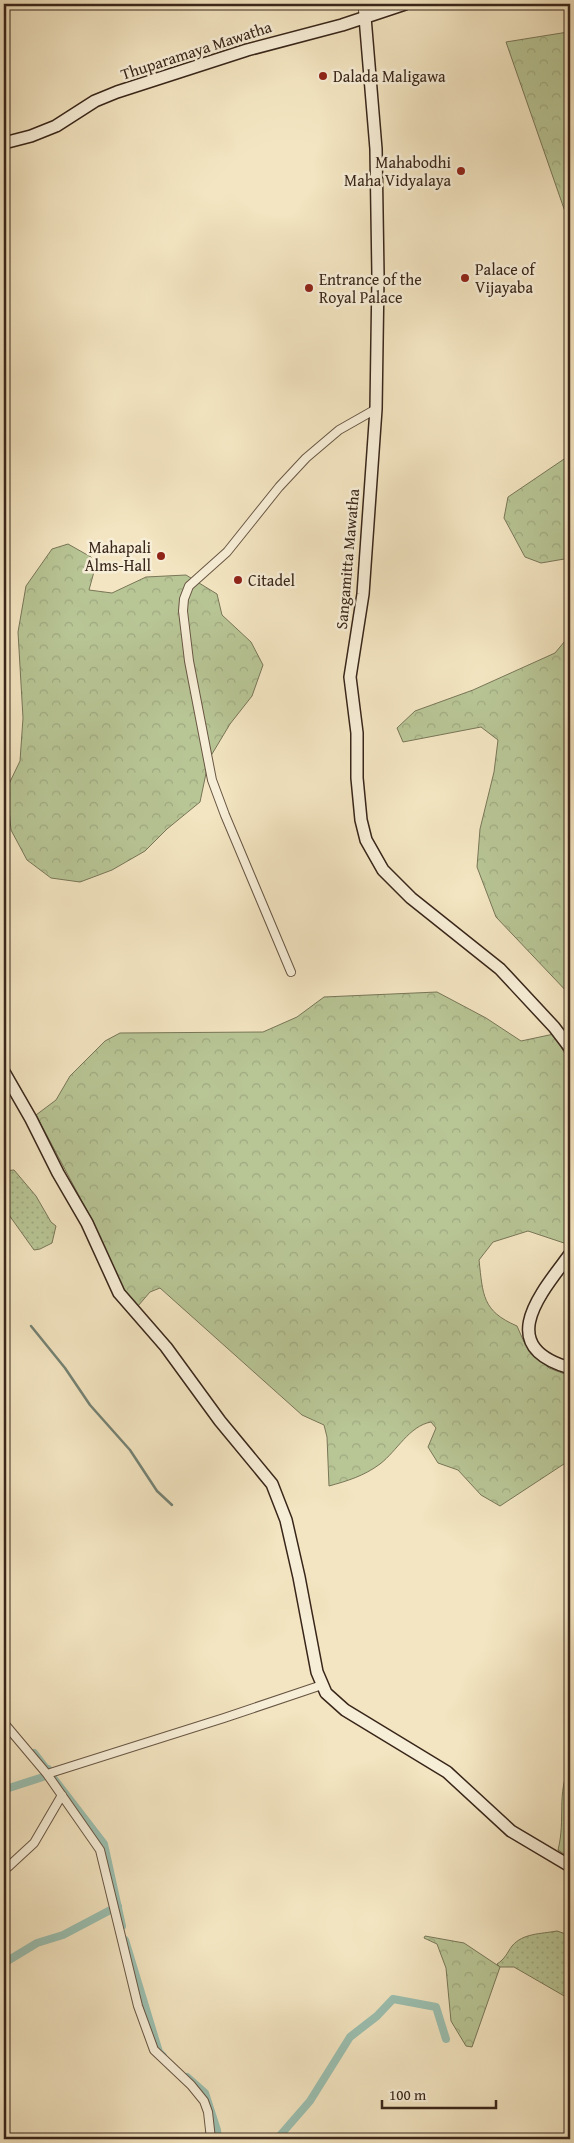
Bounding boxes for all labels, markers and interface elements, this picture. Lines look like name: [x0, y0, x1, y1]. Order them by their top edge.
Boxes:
street label: Thuparamaya Mawatha: [117, 14, 275, 86]
place label: Dalada Maligawa: [333, 64, 446, 88]
marker: Dalada Maligawa: [317, 70, 329, 82]
place label: Mahabodhi Maha Vidyalaya: [344, 150, 452, 192]
marker: Mahabodhi Maha Vidyalaya: [455, 165, 467, 177]
place label: Palace of Vijayaba: [475, 257, 537, 299]
place label: Entrance of the Royal Palace: [319, 267, 422, 309]
marker: Palace of Vijayaba: [459, 272, 471, 284]
marker: Entrance of the Royal Palace: [303, 282, 315, 294]
street label: Sangamitta Mawatha: [329, 487, 365, 630]
place label: Mahapali Alms-Hall: [85, 535, 152, 577]
marker: Mahapali Alms-Hall: [155, 550, 167, 562]
place label: Citadel: [248, 568, 295, 592]
marker: Citadel: [232, 574, 244, 586]
scale bar: [382, 2078, 495, 2110]
text: 100 m: [389, 2084, 427, 2105]

